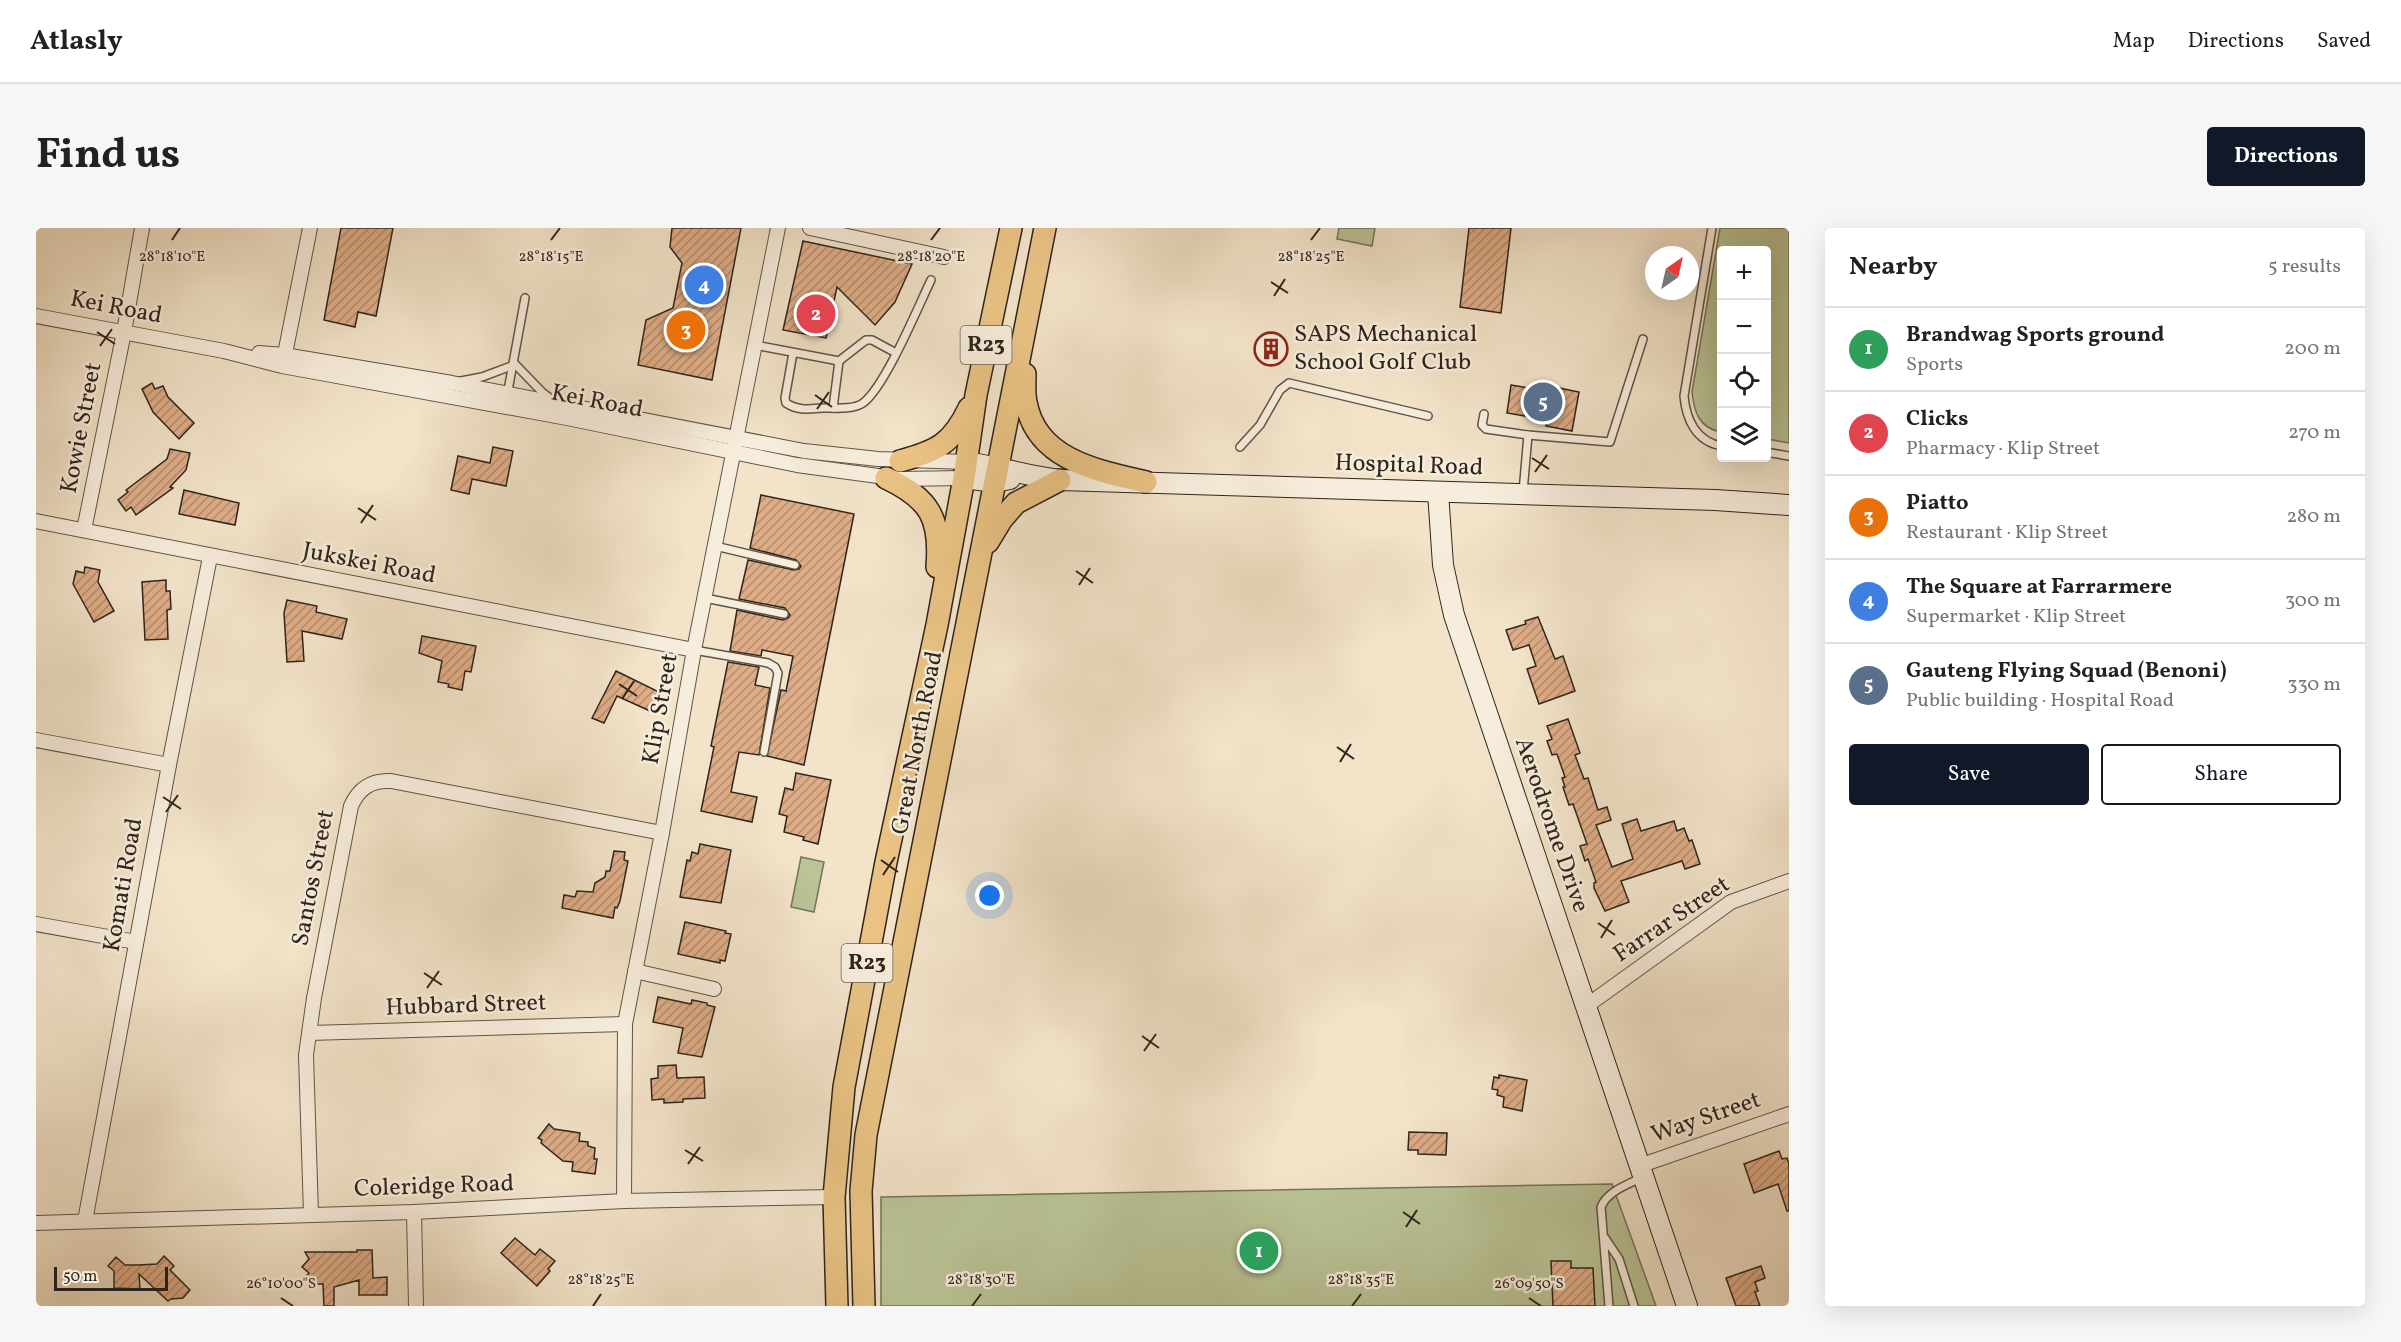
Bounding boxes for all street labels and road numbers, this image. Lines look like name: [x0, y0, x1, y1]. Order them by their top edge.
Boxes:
street label: Kei Road: [67, 282, 165, 334]
road number: R23: [960, 326, 1012, 364]
street label: Kowie Street: [53, 360, 111, 496]
street label: Kei Road: [548, 376, 646, 428]
street label: Hospital Road: [1334, 446, 1484, 486]
street label: Jukskei Road: [299, 534, 439, 594]
street label: Great North Road: [884, 648, 952, 838]
street label: Klip Street: [635, 651, 687, 767]
street label: Aerodrome Drive: [1505, 733, 1597, 917]
street label: Santos Street: [284, 807, 344, 949]
street label: Komati Road: [95, 815, 153, 955]
street label: Farrar Street: [1607, 868, 1737, 972]
road number: R23: [842, 944, 892, 982]
street label: Hubbard Street: [385, 986, 547, 1026]
street label: Way Street: [1647, 1083, 1765, 1153]
street label: Coleridge Road: [353, 1167, 515, 1207]

